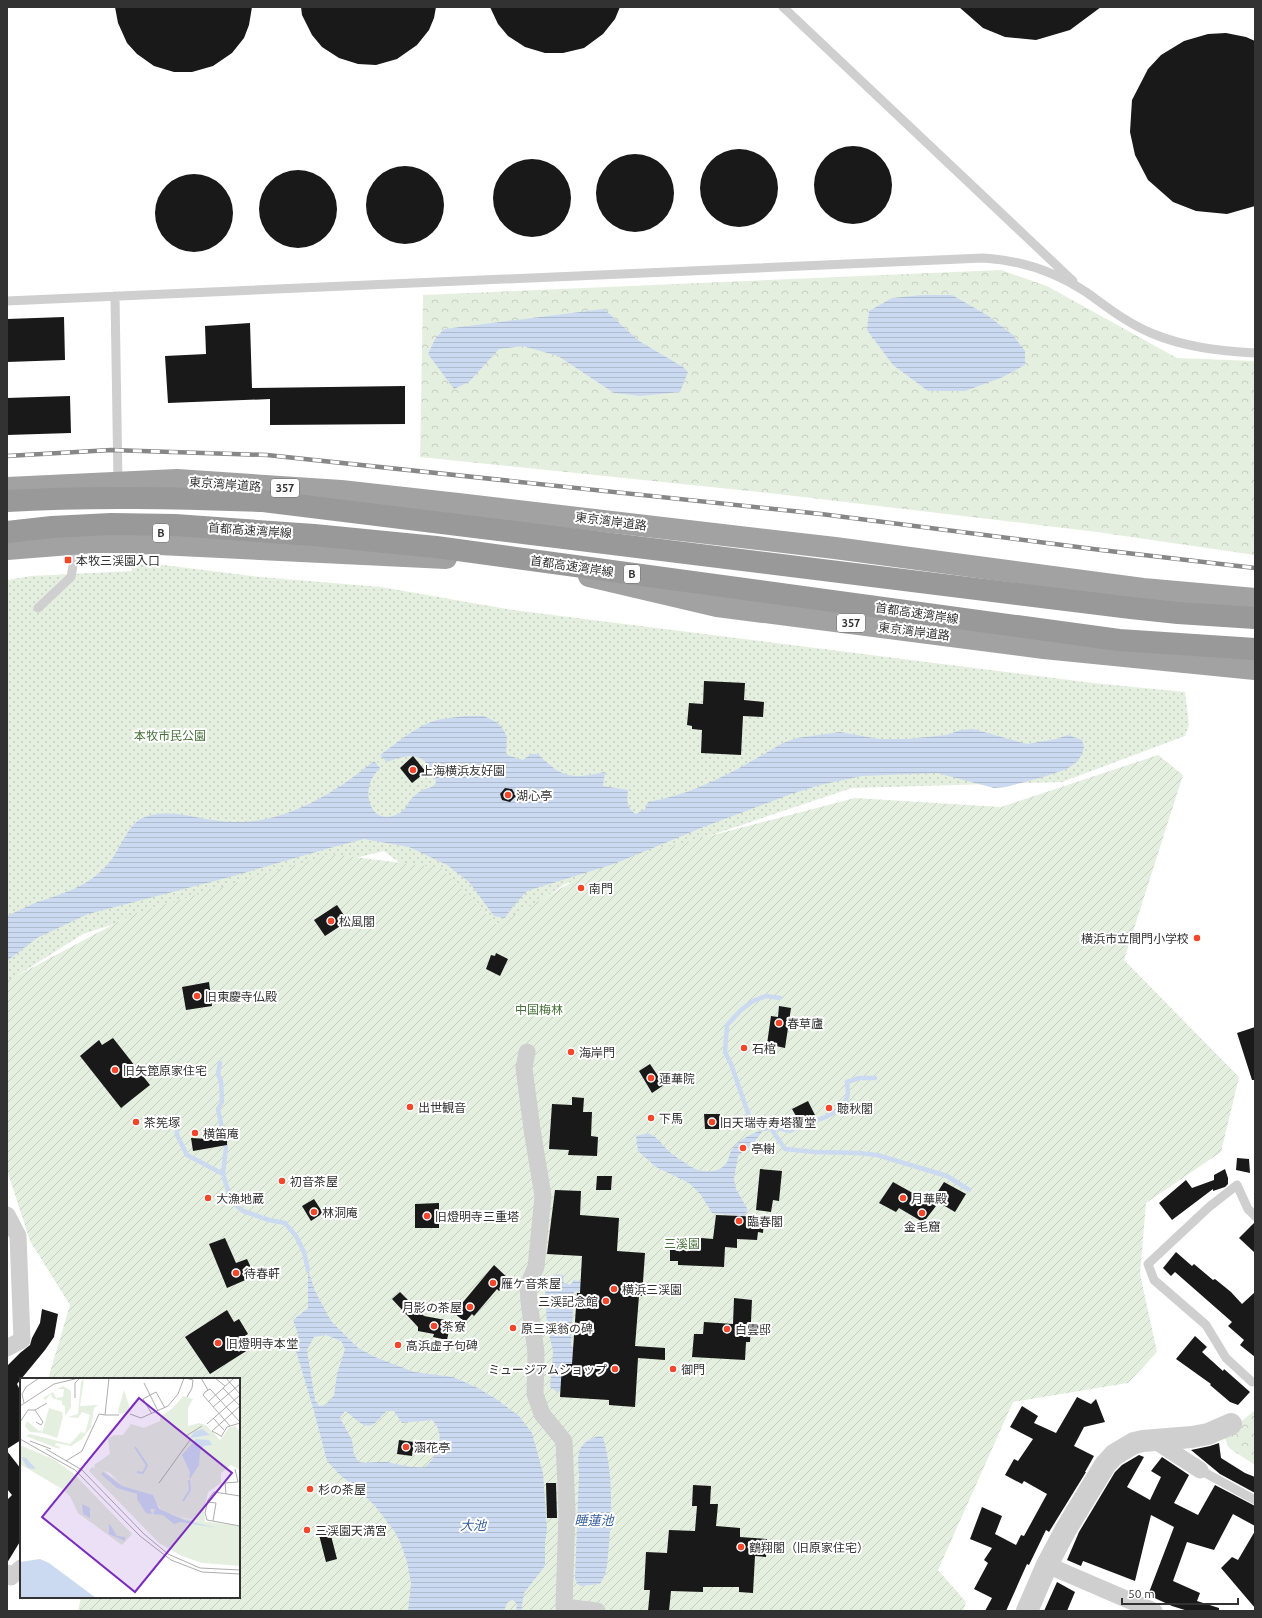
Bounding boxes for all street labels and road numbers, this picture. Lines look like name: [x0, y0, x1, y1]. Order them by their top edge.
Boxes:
street label: 東京湾岸道路: [189, 475, 261, 493]
road number: 357: [271, 479, 299, 497]
street label: 東京湾岸道路: [574, 510, 648, 532]
street label: 首都高速湾岸線: [208, 521, 292, 539]
road number: B: [153, 524, 169, 542]
street label: 首都高速湾岸線: [529, 554, 615, 578]
road number: B: [624, 565, 640, 583]
street label: 首都高速湾岸線: [874, 601, 960, 625]
road number: 357: [837, 614, 865, 632]
street label: 東京湾岸道路: [877, 620, 951, 642]

